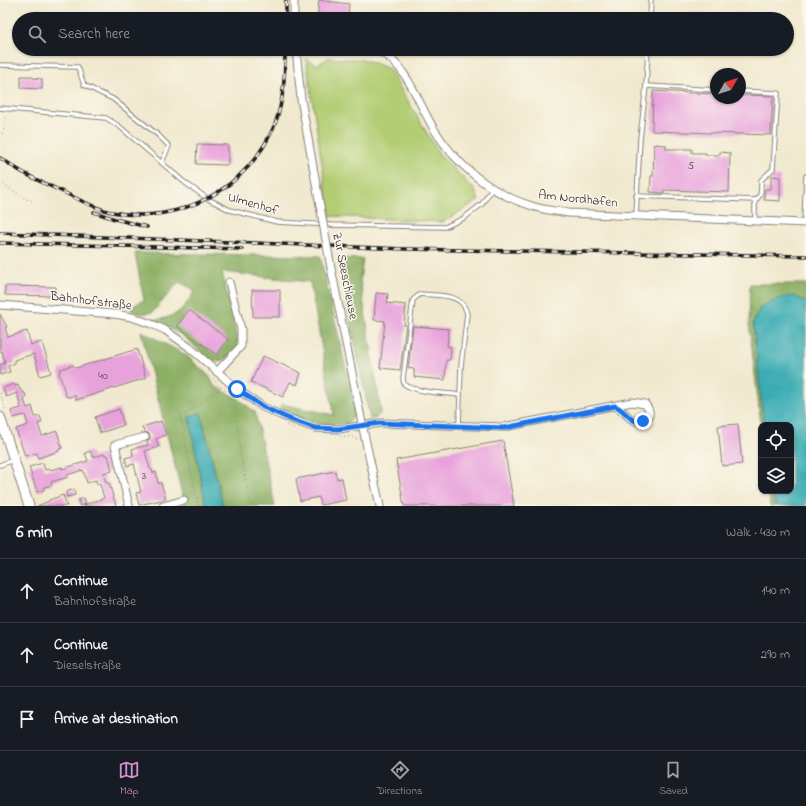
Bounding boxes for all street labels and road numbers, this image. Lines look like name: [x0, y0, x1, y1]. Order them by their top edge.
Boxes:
street label: Am Nordhafen: [537, 185, 619, 213]
street label: Ulmenhof: [226, 188, 281, 221]
street label: Zur Seeschleuse: [327, 231, 363, 321]
street label: Bahnhofstraße: [48, 286, 133, 315]

